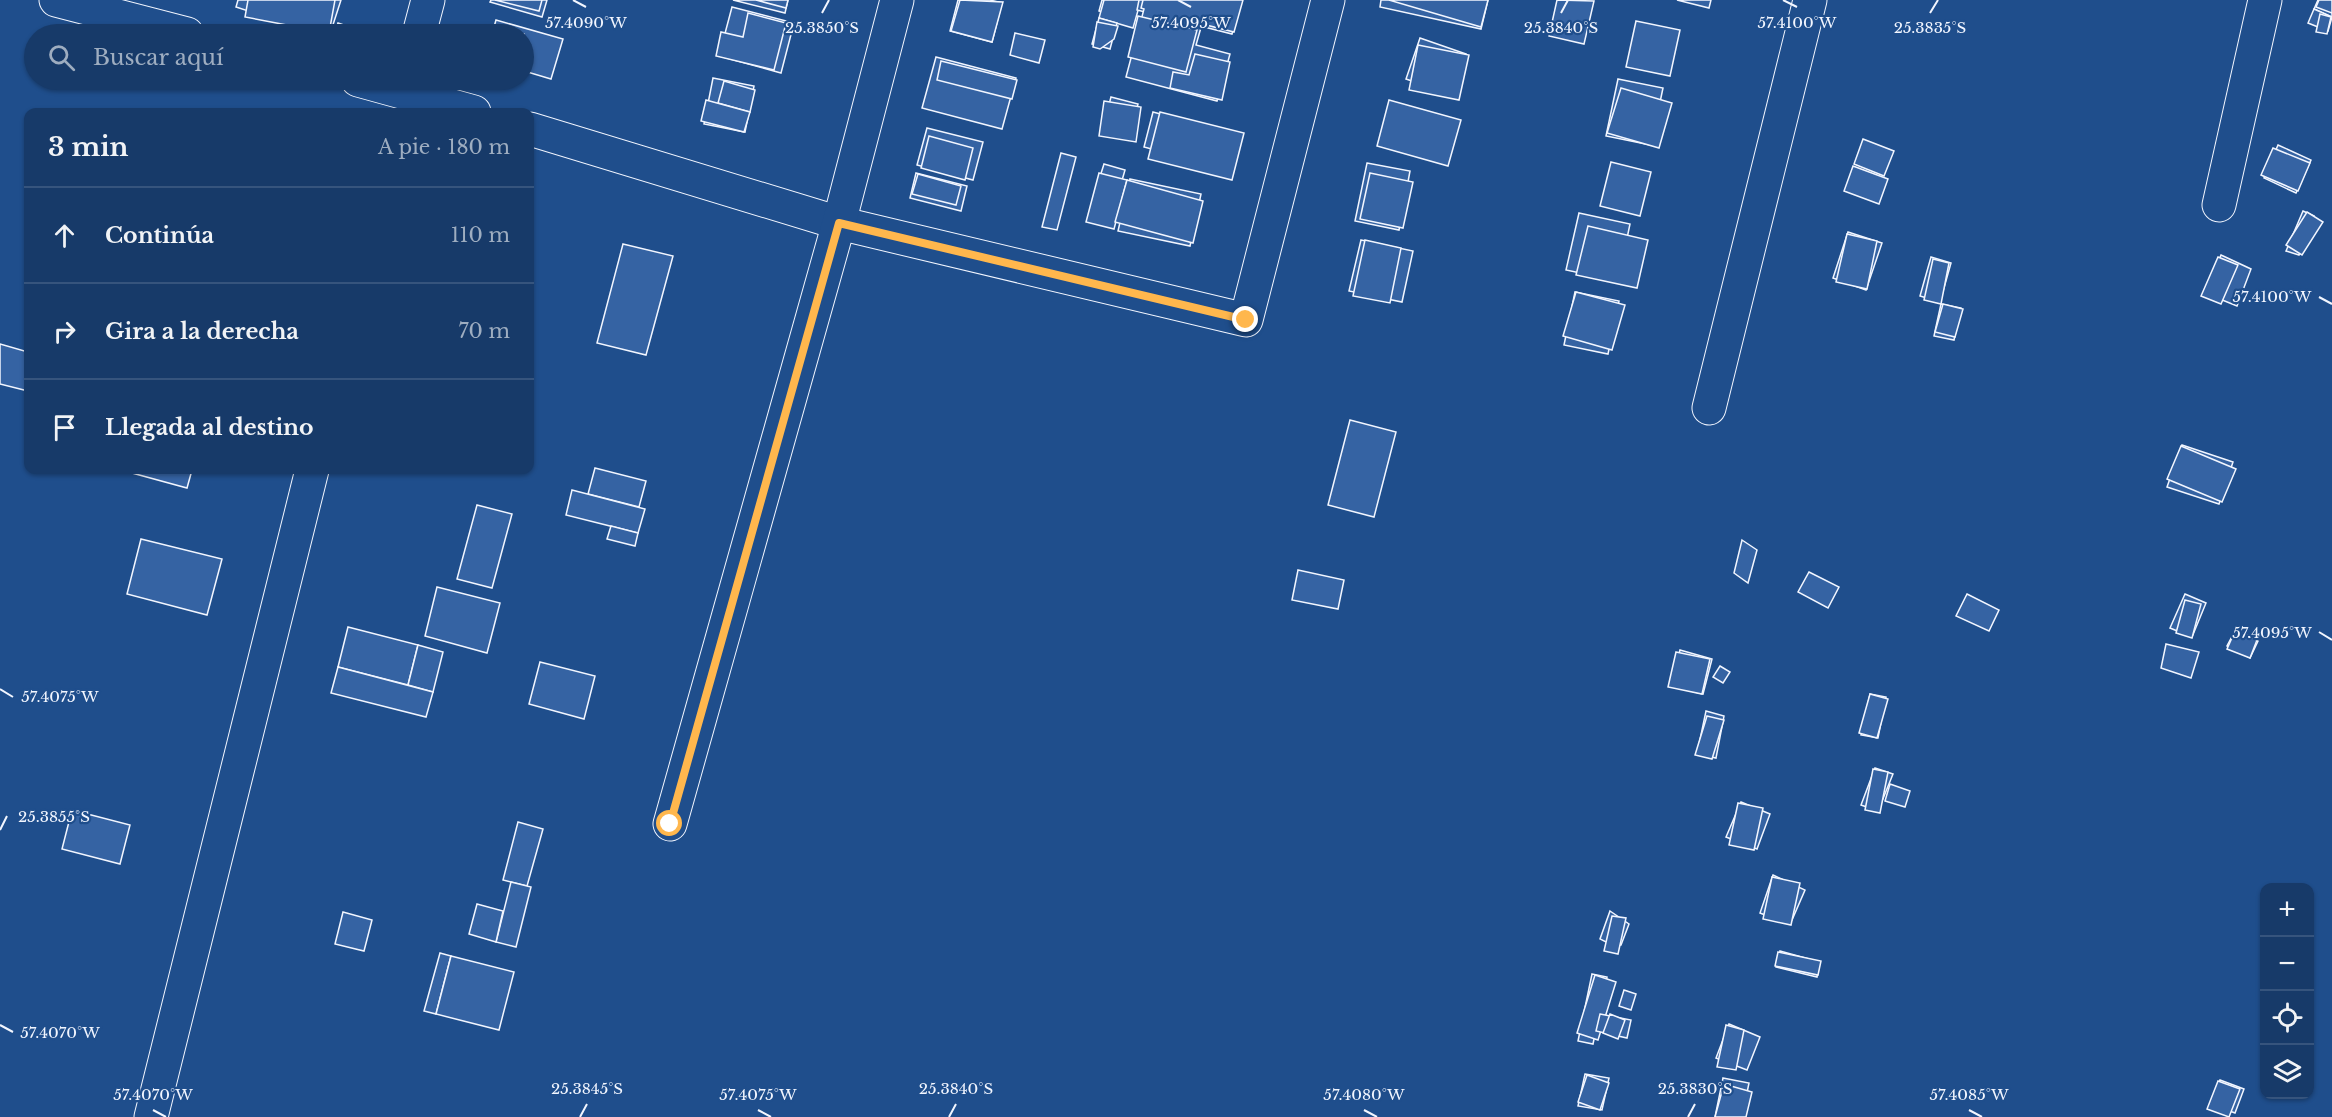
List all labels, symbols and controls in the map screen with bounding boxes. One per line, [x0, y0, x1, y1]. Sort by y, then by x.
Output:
text: 57.4090°W [545, 13, 627, 32]
text: 57.4095°W [1151, 13, 1231, 32]
text: 57.4100°W [1758, 13, 1837, 32]
text: 25.3850°S [785, 18, 859, 37]
text: 25.3840°S [1524, 18, 1598, 37]
text: 25.3835°S [1894, 18, 1966, 37]
search box [24, 24, 534, 90]
icon: search [45, 41, 78, 74]
text: Buscar aquí [93, 44, 224, 71]
text: 3 min [48, 131, 129, 163]
text: A pie · 180 m [378, 135, 510, 159]
icon: ahead [48, 219, 81, 252]
text: Continúa [105, 222, 214, 249]
text: 110 m [451, 223, 510, 247]
text: 57.4100°W [2233, 287, 2312, 306]
route end [1232, 306, 1258, 332]
icon: right [48, 315, 81, 348]
text: Gira a la derecha [105, 318, 299, 345]
text: 70 m [458, 319, 510, 343]
icon: arrive [48, 411, 81, 444]
text: Llegada al destino [105, 414, 314, 441]
text: 57.4095°W [2232, 623, 2312, 642]
text: 57.4075°W [21, 687, 99, 706]
text: 25.3855°S [18, 807, 90, 826]
route start [656, 810, 682, 836]
map controls [2260, 883, 2314, 1099]
button: + [2260, 883, 2314, 937]
button: − [2260, 937, 2314, 991]
button: locate [2260, 991, 2314, 1045]
text: 57.4070°W [20, 1023, 100, 1042]
button: layers [2260, 1045, 2314, 1099]
text: 25.3845°S [551, 1079, 623, 1098]
text: 25.3840°S [919, 1079, 993, 1098]
text: 25.3830°S [1658, 1079, 1732, 1098]
text: 57.4070°W [113, 1085, 193, 1104]
text: 57.4075°W [719, 1085, 797, 1104]
text: 57.4080°W [1323, 1085, 1405, 1104]
text: 57.4085°W [1929, 1085, 2009, 1104]

